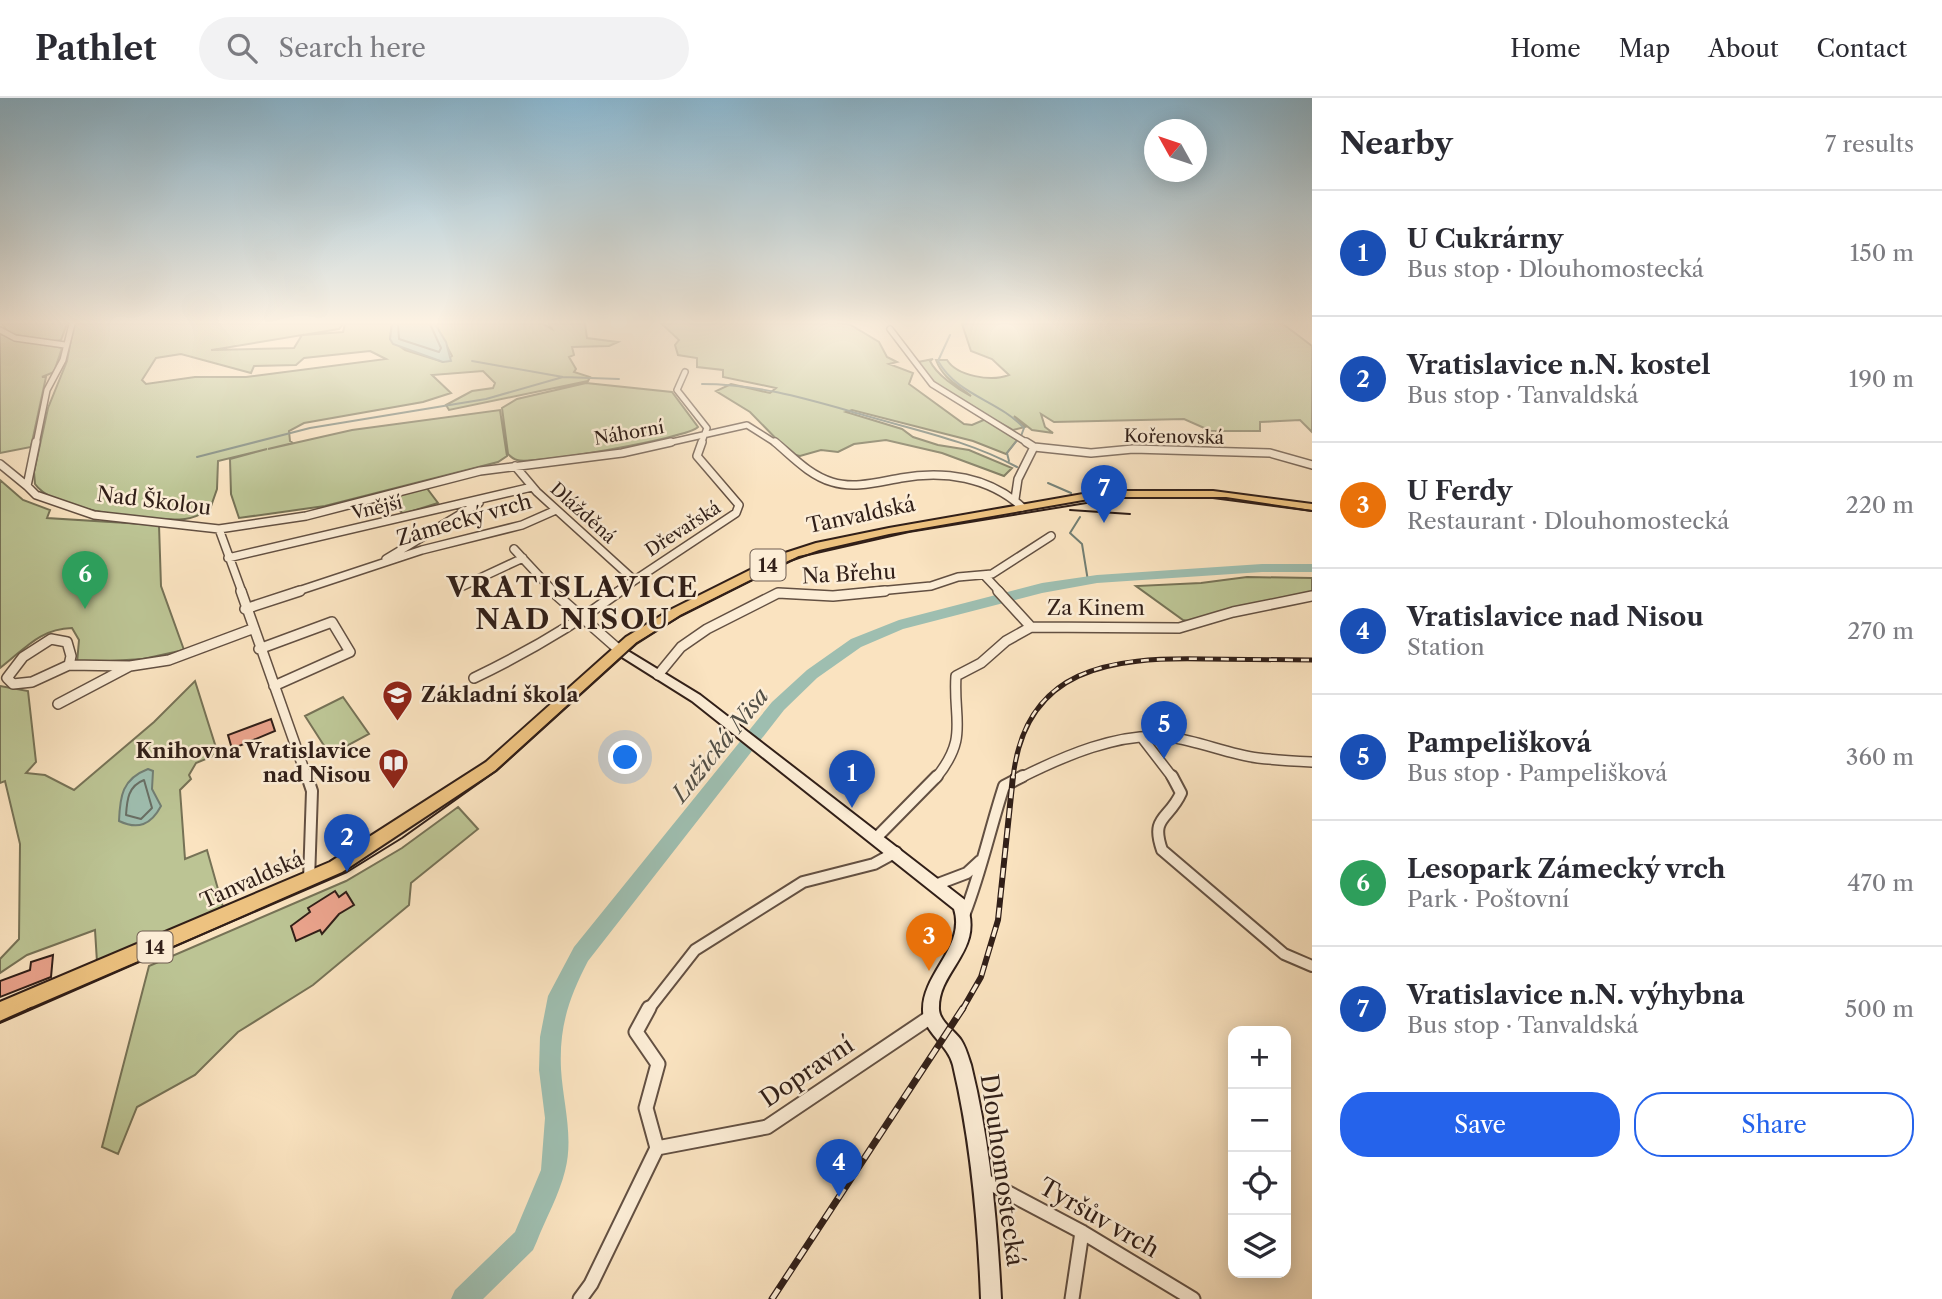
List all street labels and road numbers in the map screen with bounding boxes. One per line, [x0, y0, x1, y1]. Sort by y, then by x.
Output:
street label: Náhorní [592, 416, 666, 450]
street label: Kořenovská [1124, 425, 1225, 449]
street label: Dlážděná [546, 478, 621, 548]
street label: Nad Školou [95, 481, 213, 520]
street label: Zámecký vrch [393, 488, 534, 551]
street label: Vnější [349, 491, 405, 525]
street label: Tanvaldská [804, 491, 918, 538]
street label: Dřevařská [641, 496, 725, 561]
road number: 14 [750, 550, 786, 580]
street label: Na Břehu [801, 559, 897, 588]
street label: Za Kinem [1047, 595, 1145, 620]
street label: Tanvaldská [196, 845, 308, 913]
road number: 14 [138, 932, 172, 962]
street label: Dopravní [755, 1030, 859, 1113]
street label: Dlouhomostecká [975, 1072, 1030, 1268]
street label: Tyršův vrch [1034, 1172, 1164, 1264]

